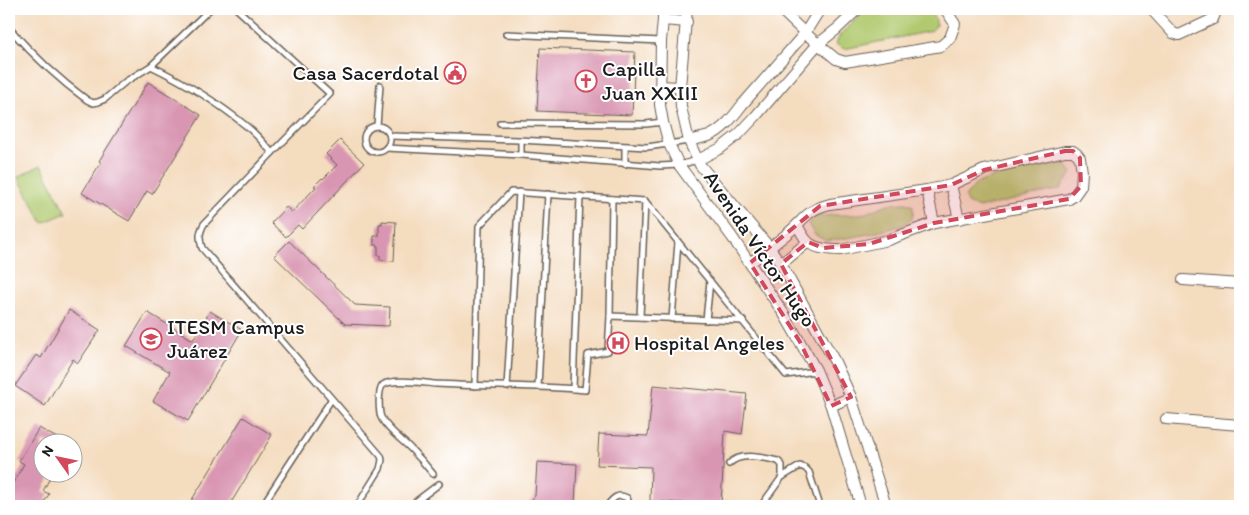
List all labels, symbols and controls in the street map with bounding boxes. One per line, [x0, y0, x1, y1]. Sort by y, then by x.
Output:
place label: Capilla Juan XXIII [602, 56, 698, 105]
place label: Casa Sacerdotal [293, 60, 439, 85]
public building icon: Casa Sacerdotal [443, 61, 467, 85]
church icon: Capilla Juan XXIII [574, 69, 598, 93]
street label: Avenida Víctor Hugo [699, 166, 822, 332]
place label: ITESM Campus Juárez [167, 314, 305, 363]
school or university icon: ITESM Campus Juárez [139, 327, 163, 351]
place label: Hospital Angeles [634, 330, 785, 355]
hospital icon: Hospital Angeles [606, 331, 630, 355]
north arrow [32, 432, 82, 482]
text: N [38, 443, 57, 460]

